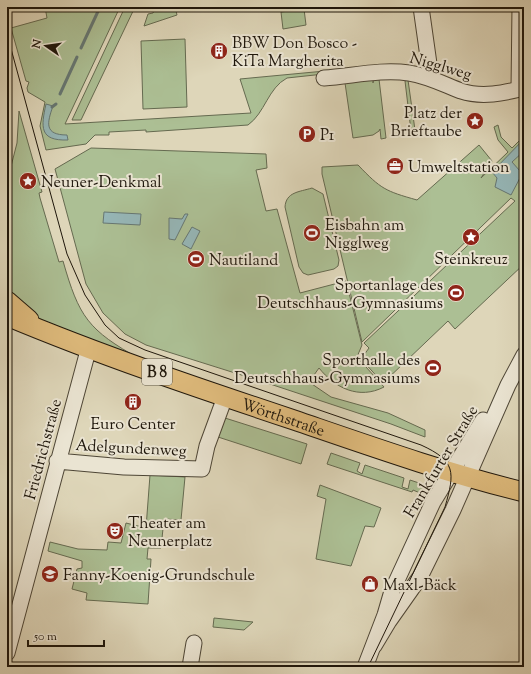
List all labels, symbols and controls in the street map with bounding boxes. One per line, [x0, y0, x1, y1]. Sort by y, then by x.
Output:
north arrow [26, 26, 66, 66]
place label: BBW Don Bosco - KiTa Margherita [232, 33, 357, 74]
text: N [28, 38, 46, 51]
building icon: BBW Don Bosco - KiTa Margherita [209, 41, 229, 61]
street label: Nigglweg [406, 48, 474, 87]
place label: Platz der Brieftaube [391, 103, 462, 144]
place icon: Platz der Brieftaube [465, 111, 485, 131]
parking icon: P1 [297, 124, 317, 144]
place label: P1 [320, 125, 335, 148]
office icon: Umweltstation [385, 156, 405, 176]
place label: Umweltstation [408, 157, 510, 180]
place icon: Neuner-Denkmal [18, 171, 38, 191]
place label: Neuner-Denkmal [41, 172, 162, 195]
place label: Eisbahn am Nigglweg [325, 215, 404, 256]
sports icon: Eisbahn am Nigglweg [302, 223, 322, 243]
place icon: Steinkreuz [461, 227, 481, 247]
sports icon: Nautiland [186, 249, 206, 269]
place label: Steinkreuz [434, 249, 508, 272]
place label: Nautiland [209, 250, 278, 273]
place label: Sportanlage des Deutschhaus-Gymnasiums [257, 275, 443, 316]
sports icon: Sportanlage des Deutschhaus-Gymnasiums [446, 283, 466, 303]
place label: Sporthalle des Deutschhaus-Gymnasiums [234, 350, 420, 391]
sports icon: Sporthalle des Deutschhaus-Gymnasiums [423, 358, 443, 378]
road number: B 8 [142, 359, 172, 385]
building icon: Euro Center [123, 392, 143, 412]
street label: Wörthstraße [238, 394, 327, 444]
street label: Friedrichstraße [20, 397, 69, 503]
street label: Frankfurter Straße [399, 402, 485, 523]
place label: Euro Center [90, 414, 176, 437]
street label: Adelgundenweg [75, 435, 187, 464]
place label: Theater am Neunerplatz [128, 513, 212, 554]
theatre icon: Theater am Neunerplatz [105, 521, 125, 541]
school or university icon: Fanny-Koenig-Grundschule [40, 564, 60, 584]
place label: Fanny-Koenig-Grundschule [63, 565, 255, 588]
shop icon: Maxl-Bäck [360, 574, 380, 594]
place label: Maxl-Bäck [383, 575, 457, 598]
scale bar [28, 622, 104, 648]
text: 50 m [33, 628, 57, 646]

